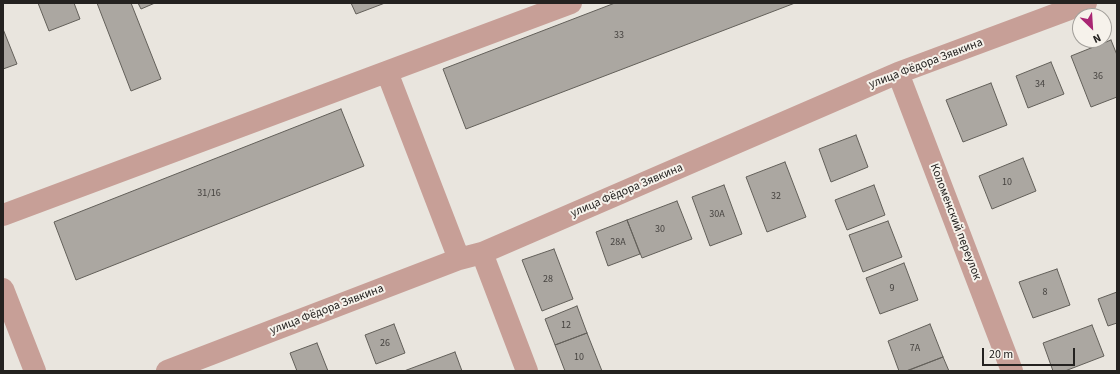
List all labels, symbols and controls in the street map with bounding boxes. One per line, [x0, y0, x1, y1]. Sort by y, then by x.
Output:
north arrow [1072, 8, 1112, 48]
house number: 33 [614, 30, 624, 42]
text: N [1090, 30, 1103, 47]
street label: улица Фёдора Зявкина [867, 36, 985, 92]
house number: 36 [1093, 71, 1103, 83]
house number: 34 [1035, 79, 1045, 91]
street label: улица Фёдора Зявкина [569, 161, 685, 221]
street label: Коломенский переулок [926, 162, 984, 282]
house number: 10 [1002, 177, 1012, 189]
house number: 31/16 [197, 188, 221, 200]
house number: 32 [771, 191, 781, 203]
house number: 30А [709, 209, 725, 221]
house number: 30 [655, 224, 665, 236]
house number: 28А [610, 237, 626, 249]
house number: 28 [543, 274, 553, 286]
street label: улица Фёдора Зявкина [268, 282, 386, 338]
house number: 9 [890, 283, 894, 295]
house number: 8 [1043, 287, 1047, 299]
house number: 12 [561, 320, 571, 332]
house number: 26 [380, 338, 390, 350]
scale bar [984, 340, 1077, 366]
house number: 7А [910, 343, 920, 355]
text: 20 m [989, 346, 1013, 363]
house number: 10 [574, 352, 584, 364]

